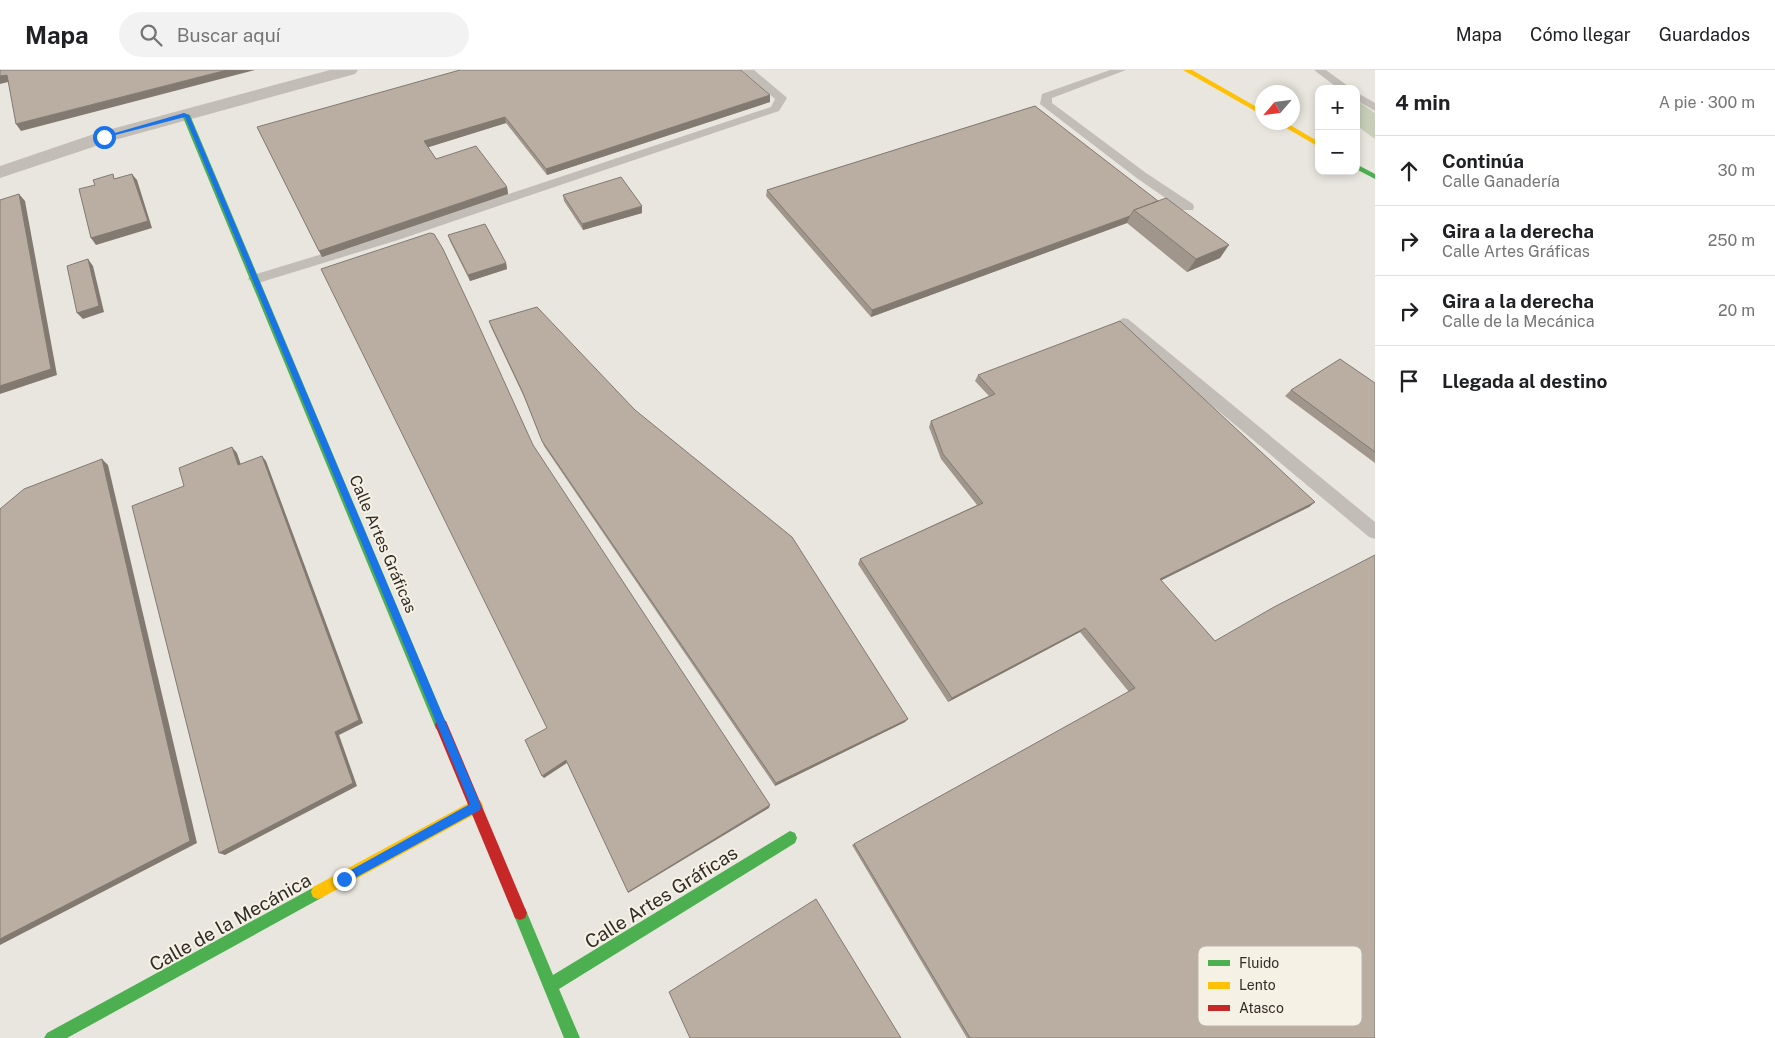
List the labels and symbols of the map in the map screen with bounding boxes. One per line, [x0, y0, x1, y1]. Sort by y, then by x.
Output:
north arrow [1255, 85, 1300, 130]
route start [93, 126, 116, 149]
street label: Calle Artes Gráficas [345, 472, 421, 616]
street label: Calle Artes Gráficas [581, 841, 741, 953]
street label: Calle de la Mecánica [145, 868, 315, 976]
route end [333, 868, 356, 891]
legend [1198, 946, 1362, 1026]
text: Fluido [1239, 955, 1279, 971]
text: Lento [1239, 977, 1276, 993]
text: Atasco [1239, 1000, 1284, 1016]

